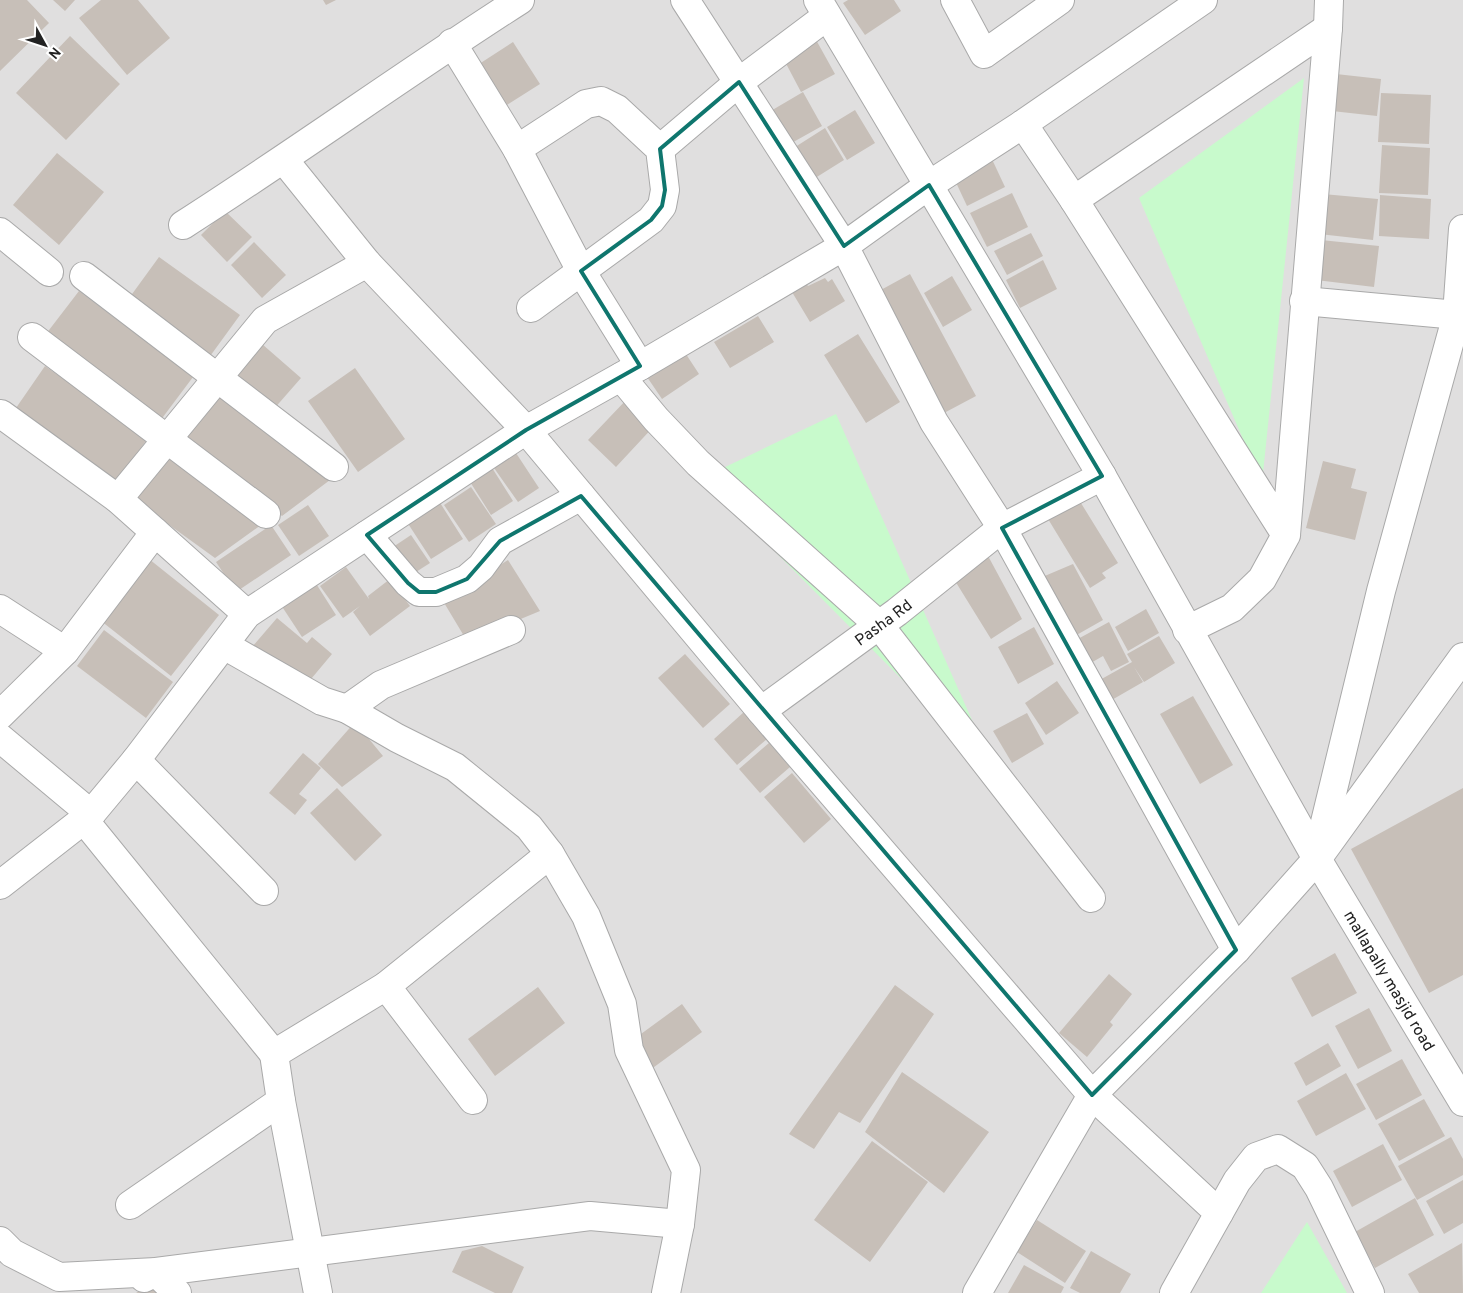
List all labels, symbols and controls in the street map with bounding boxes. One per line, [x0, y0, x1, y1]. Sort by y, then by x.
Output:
north arrow [20, 20, 70, 70]
text: N [44, 43, 64, 62]
street label: Pasha Rd [852, 596, 917, 651]
street label: mallapally masjid road [1338, 907, 1438, 1055]

